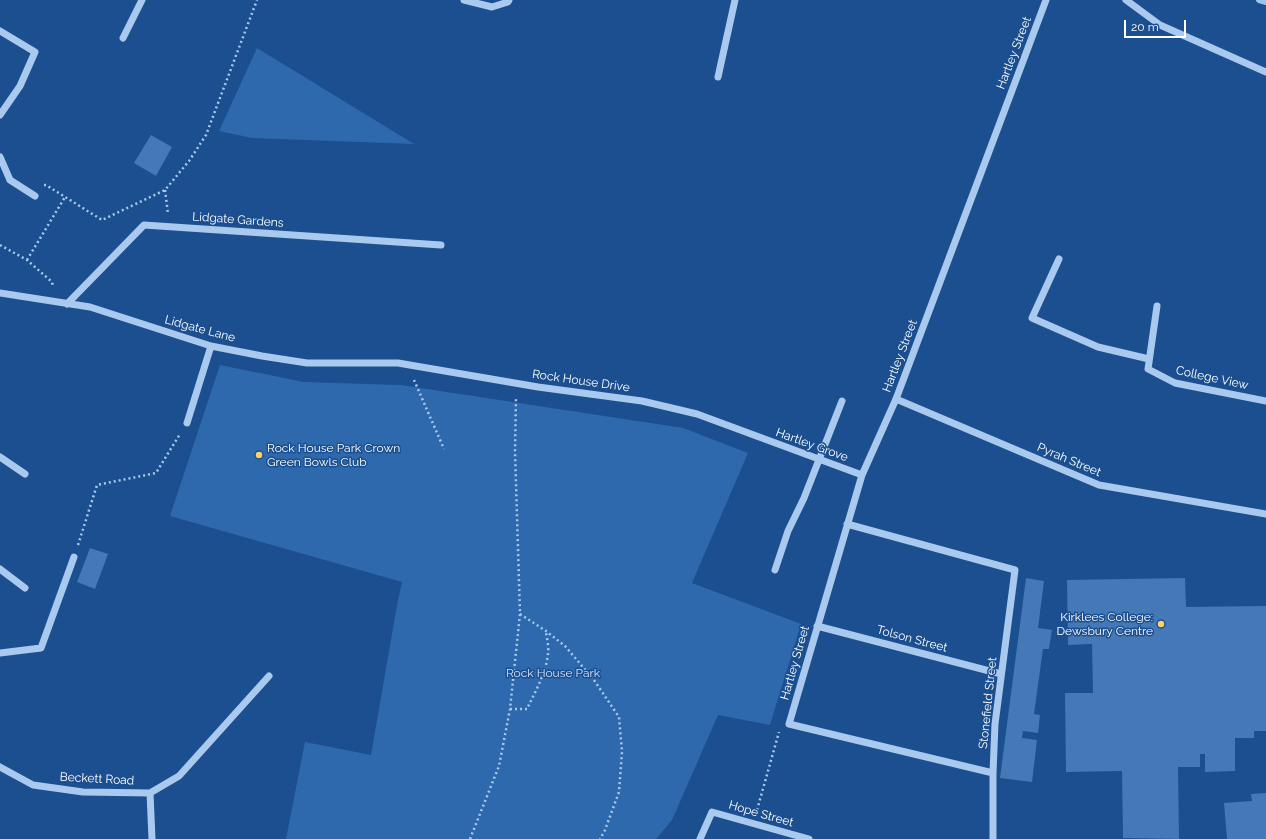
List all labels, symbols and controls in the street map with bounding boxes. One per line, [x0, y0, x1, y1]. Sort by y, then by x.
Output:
scale bar [1126, 12, 1188, 38]
street label: Hartley Street [994, 15, 1034, 91]
text: 20 m [1131, 20, 1159, 34]
street label: Lidgate Gardens [192, 210, 284, 230]
street label: Lidgate Lane [163, 313, 237, 345]
street label: Hartley Street [880, 318, 920, 394]
street label: College View [1174, 363, 1250, 393]
street label: Rock House Drive [531, 367, 631, 395]
street label: Hartley Grove [774, 425, 850, 465]
street label: Pyrah Street [1035, 440, 1103, 480]
place label: Rock House Park Crown Green Bowls Club [267, 441, 400, 469]
marker: Rock House Park Crown Green Bowls Club [254, 450, 264, 460]
place label: Kirklees College: Dewsbury Centre [1057, 610, 1153, 638]
marker: Kirklees College: Dewsbury Centre [1156, 619, 1166, 629]
street label: Tolson Street [875, 623, 949, 655]
street label: Hartley Street [778, 624, 812, 702]
street label: Stonefield Street [976, 656, 1000, 750]
park label: Rock House Park [506, 666, 600, 680]
street label: Beckett Road [59, 770, 135, 788]
street label: Hope Street [727, 798, 795, 830]

